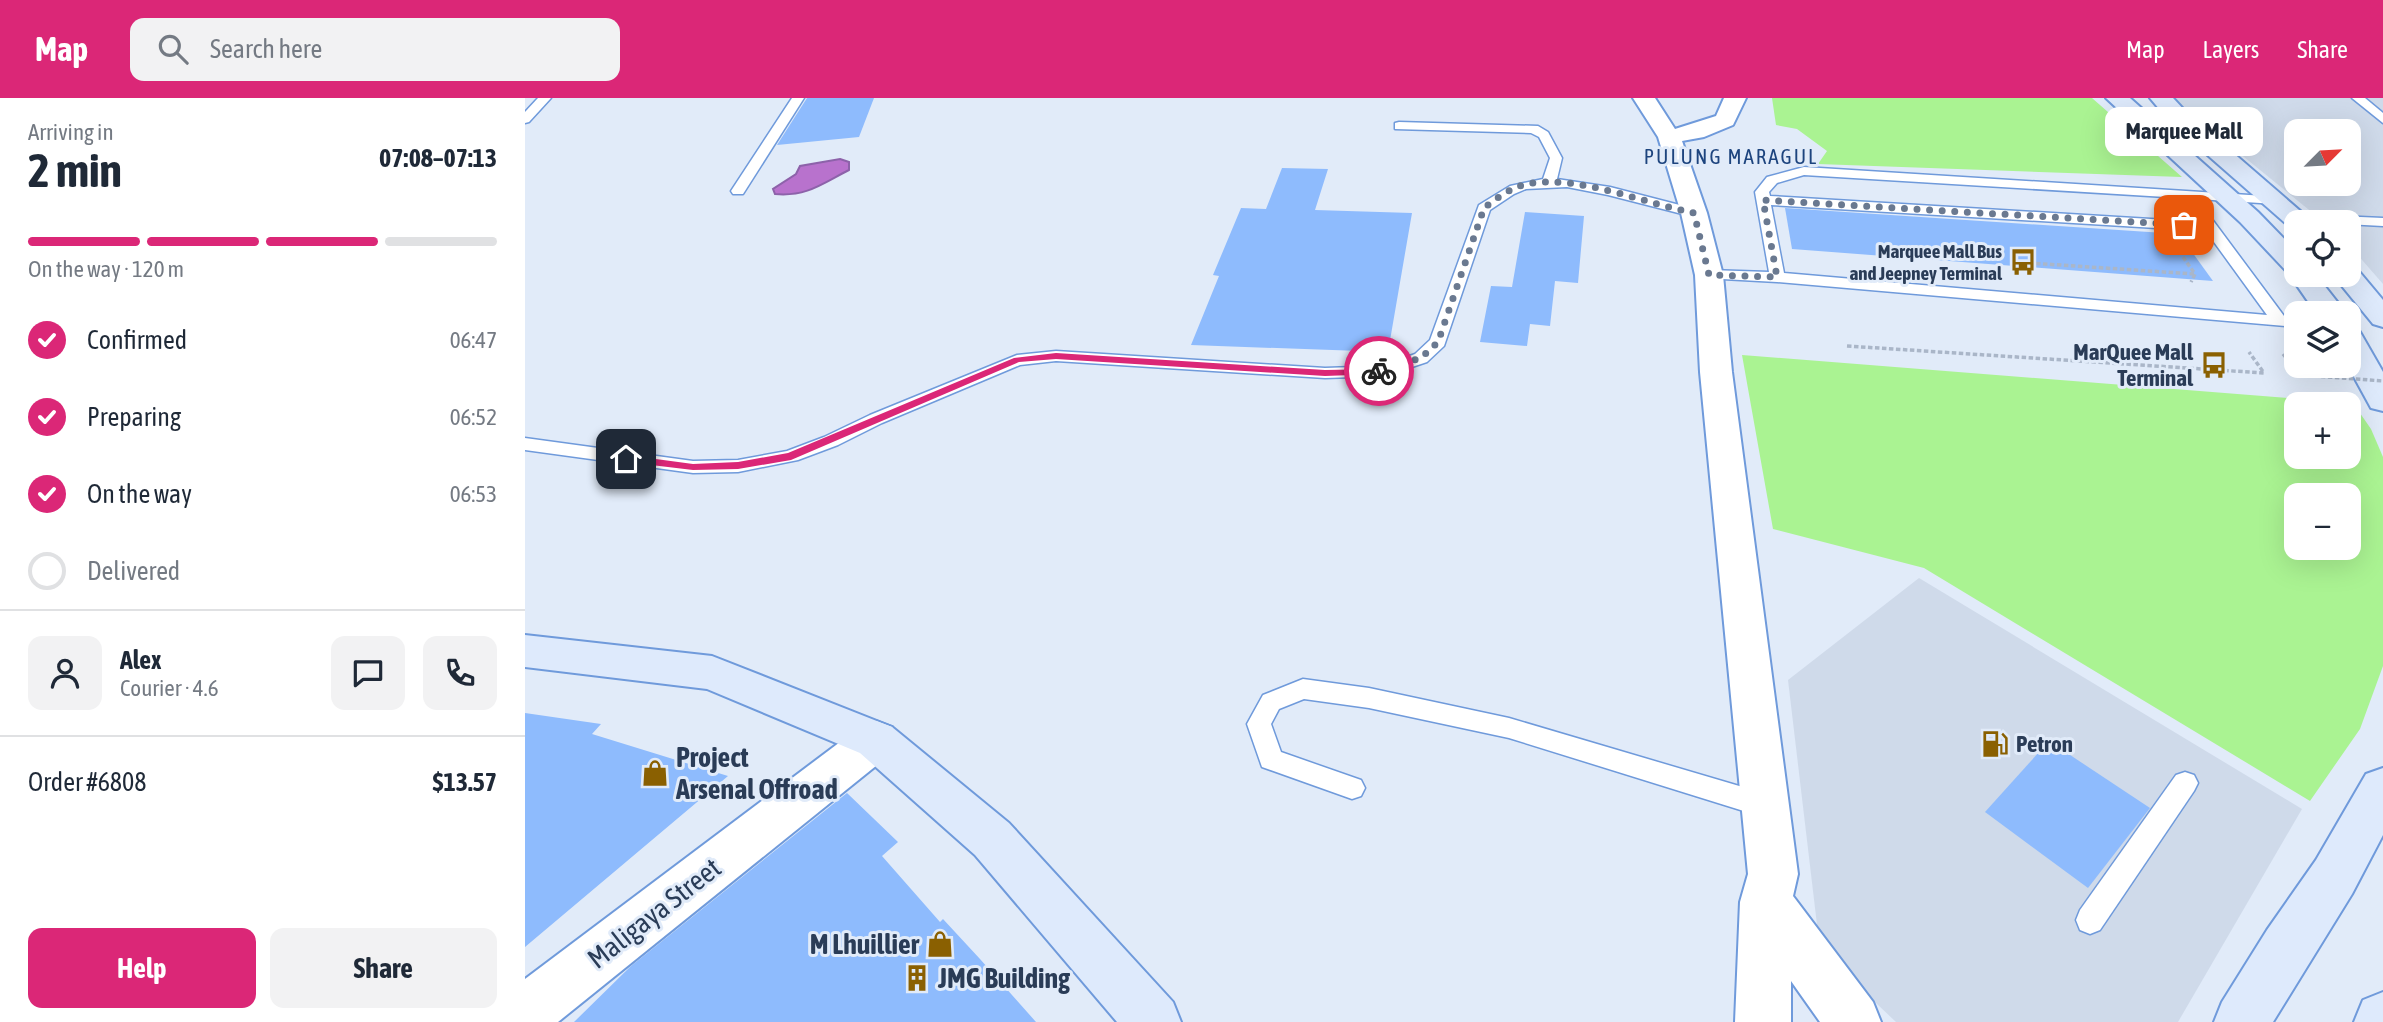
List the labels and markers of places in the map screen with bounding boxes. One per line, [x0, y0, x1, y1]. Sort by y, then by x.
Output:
callout: Marquee Mall [2105, 106, 2263, 155]
pin [2154, 195, 2214, 255]
place label: Marquee Mall Bus and Jeepney Terminal [1849, 240, 2003, 284]
bus stop icon: Marquee Mall Bus and Jeepney Terminal [2008, 247, 2038, 277]
place label: MarQuee Mall Terminal [2073, 339, 2194, 391]
bus stop icon: MarQuee Mall Terminal [2199, 350, 2229, 380]
pin [596, 429, 656, 489]
fuel station icon: Petron [1980, 729, 2010, 759]
place label: Petron [2016, 731, 2073, 757]
place label: Project Arsenal Offroad [675, 741, 838, 805]
shop icon: Project Arsenal Offroad [640, 758, 670, 788]
place label: M Lhuillier [810, 928, 920, 960]
shop icon: M Lhuillier [925, 929, 955, 959]
place label: JMG Building [937, 962, 1071, 994]
building icon: JMG Building [902, 963, 932, 993]

